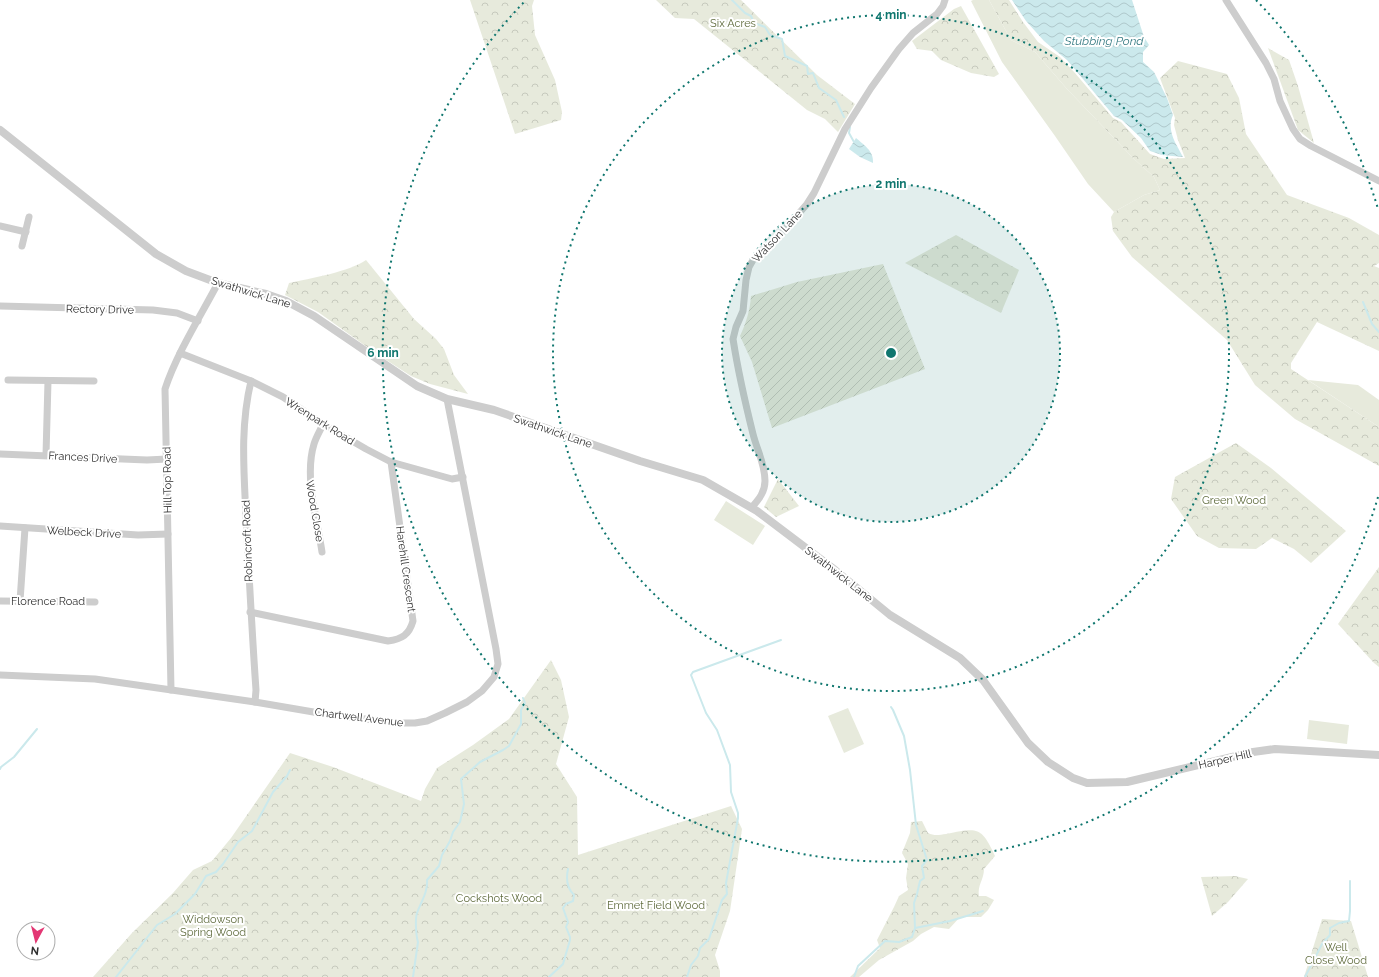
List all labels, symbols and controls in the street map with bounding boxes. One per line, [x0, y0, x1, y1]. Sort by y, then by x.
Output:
text: 4 min [875, 8, 907, 22]
park label: Six Acres [710, 17, 756, 30]
water label: Stubbing Pond [1063, 34, 1144, 48]
text: 2 min [875, 177, 907, 191]
street label: Watson Lane [750, 207, 805, 265]
street label: Swathwick Lane [209, 274, 293, 311]
street label: Rectory Drive [66, 302, 135, 317]
text: 6 min [367, 346, 399, 360]
centre of rings [884, 346, 898, 360]
street label: Wrenpark Road [283, 395, 357, 448]
street label: Swathwick Lane [512, 412, 594, 451]
street label: Hill Top Road [160, 446, 175, 513]
street label: Frances Drive [48, 449, 118, 466]
street label: Wood Close [303, 479, 326, 543]
park label: Green Wood [1202, 494, 1266, 507]
street label: Robincroft Road [240, 500, 255, 582]
street label: Welbeck Drive [46, 524, 122, 541]
street label: Harehill Crescent [393, 525, 418, 613]
street label: Swathwick Lane [802, 544, 876, 605]
street label: Florence Road [11, 595, 85, 608]
street label: Chartwell Avenue [314, 706, 405, 729]
street label: Harper Hill [1197, 747, 1253, 772]
park label: Cockshots Wood [456, 892, 542, 905]
park label: Emmet Field Wood [607, 899, 705, 912]
park label: Widdowson Spring Wood [180, 913, 246, 939]
north arrow [16, 921, 56, 961]
park label: Well Close Wood [1305, 941, 1367, 967]
text: N [30, 943, 40, 957]

